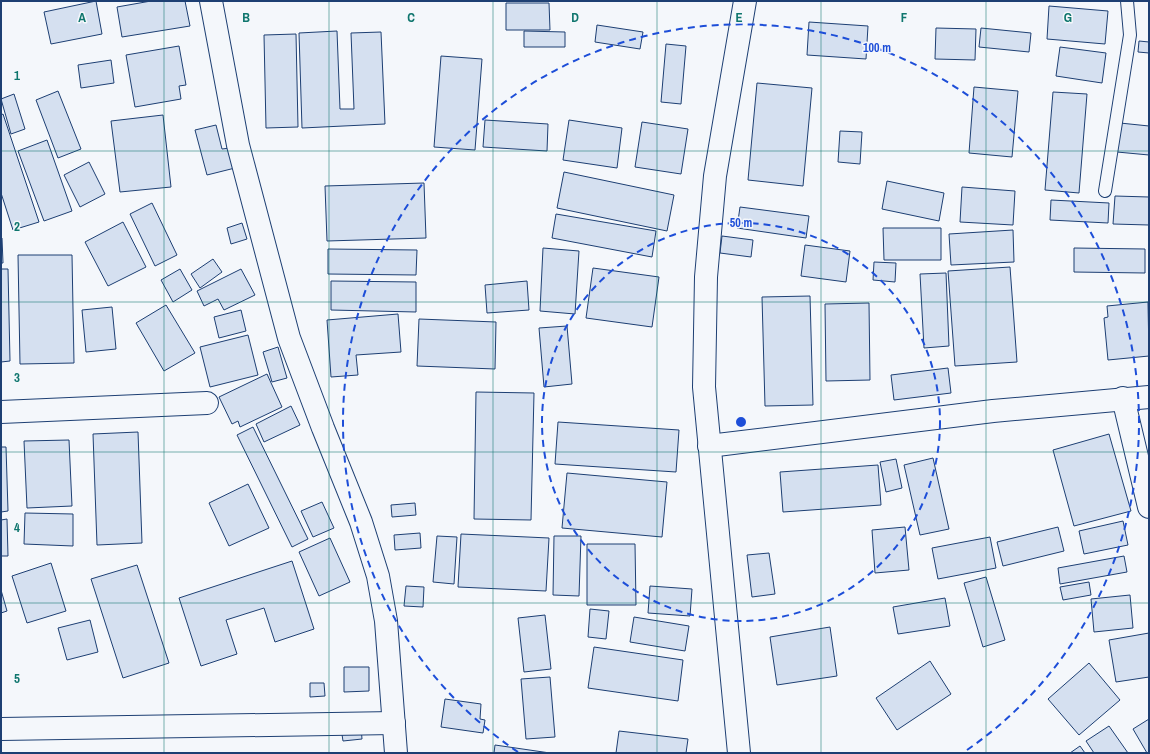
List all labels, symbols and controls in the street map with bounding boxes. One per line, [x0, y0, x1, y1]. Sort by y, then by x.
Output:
text: A [78, 9, 86, 26]
text: B [242, 9, 250, 26]
text: C [407, 9, 415, 26]
text: D [571, 9, 579, 26]
text: E [735, 9, 743, 26]
text: F [901, 9, 908, 26]
text: G [1064, 9, 1072, 26]
text: 100 m [863, 40, 891, 56]
text: 1 [14, 67, 20, 84]
text: 50 m [730, 215, 752, 231]
text: 2 [14, 218, 20, 235]
text: 3 [14, 369, 20, 386]
centre of rings [734, 415, 748, 429]
text: 4 [14, 519, 20, 536]
text: 5 [14, 670, 20, 687]

